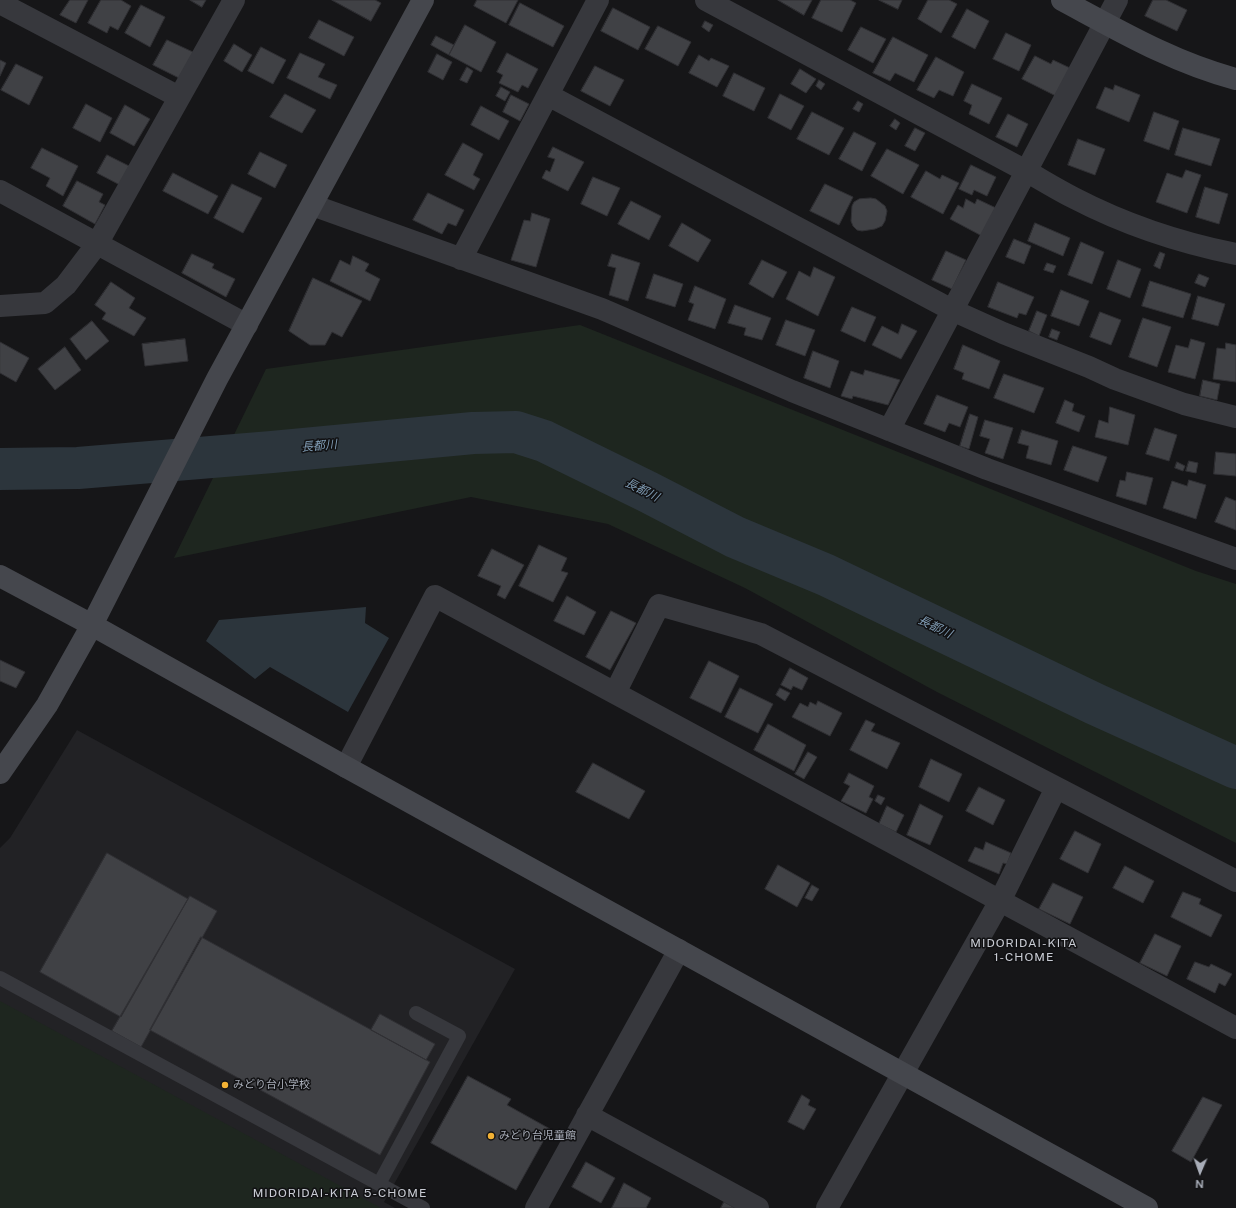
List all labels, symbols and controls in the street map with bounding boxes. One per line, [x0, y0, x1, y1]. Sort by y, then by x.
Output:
water label: 長都川 [300, 437, 338, 455]
water label: 長都川 [623, 475, 661, 505]
water label: 長都川 [916, 613, 954, 641]
district label: MIDORIDAI-KITA 1-CHOME [970, 936, 1078, 964]
place label: みどり台小学校 [233, 1078, 310, 1092]
marker: みどり台小学校 [220, 1080, 230, 1090]
place label: みどり台児童館 [499, 1129, 576, 1143]
marker: みどり台児童館 [486, 1131, 496, 1141]
north arrow [1180, 1152, 1220, 1192]
text: N [1195, 1178, 1204, 1190]
district label: MIDORIDAI-KITA 5-CHOME [253, 1186, 427, 1200]

